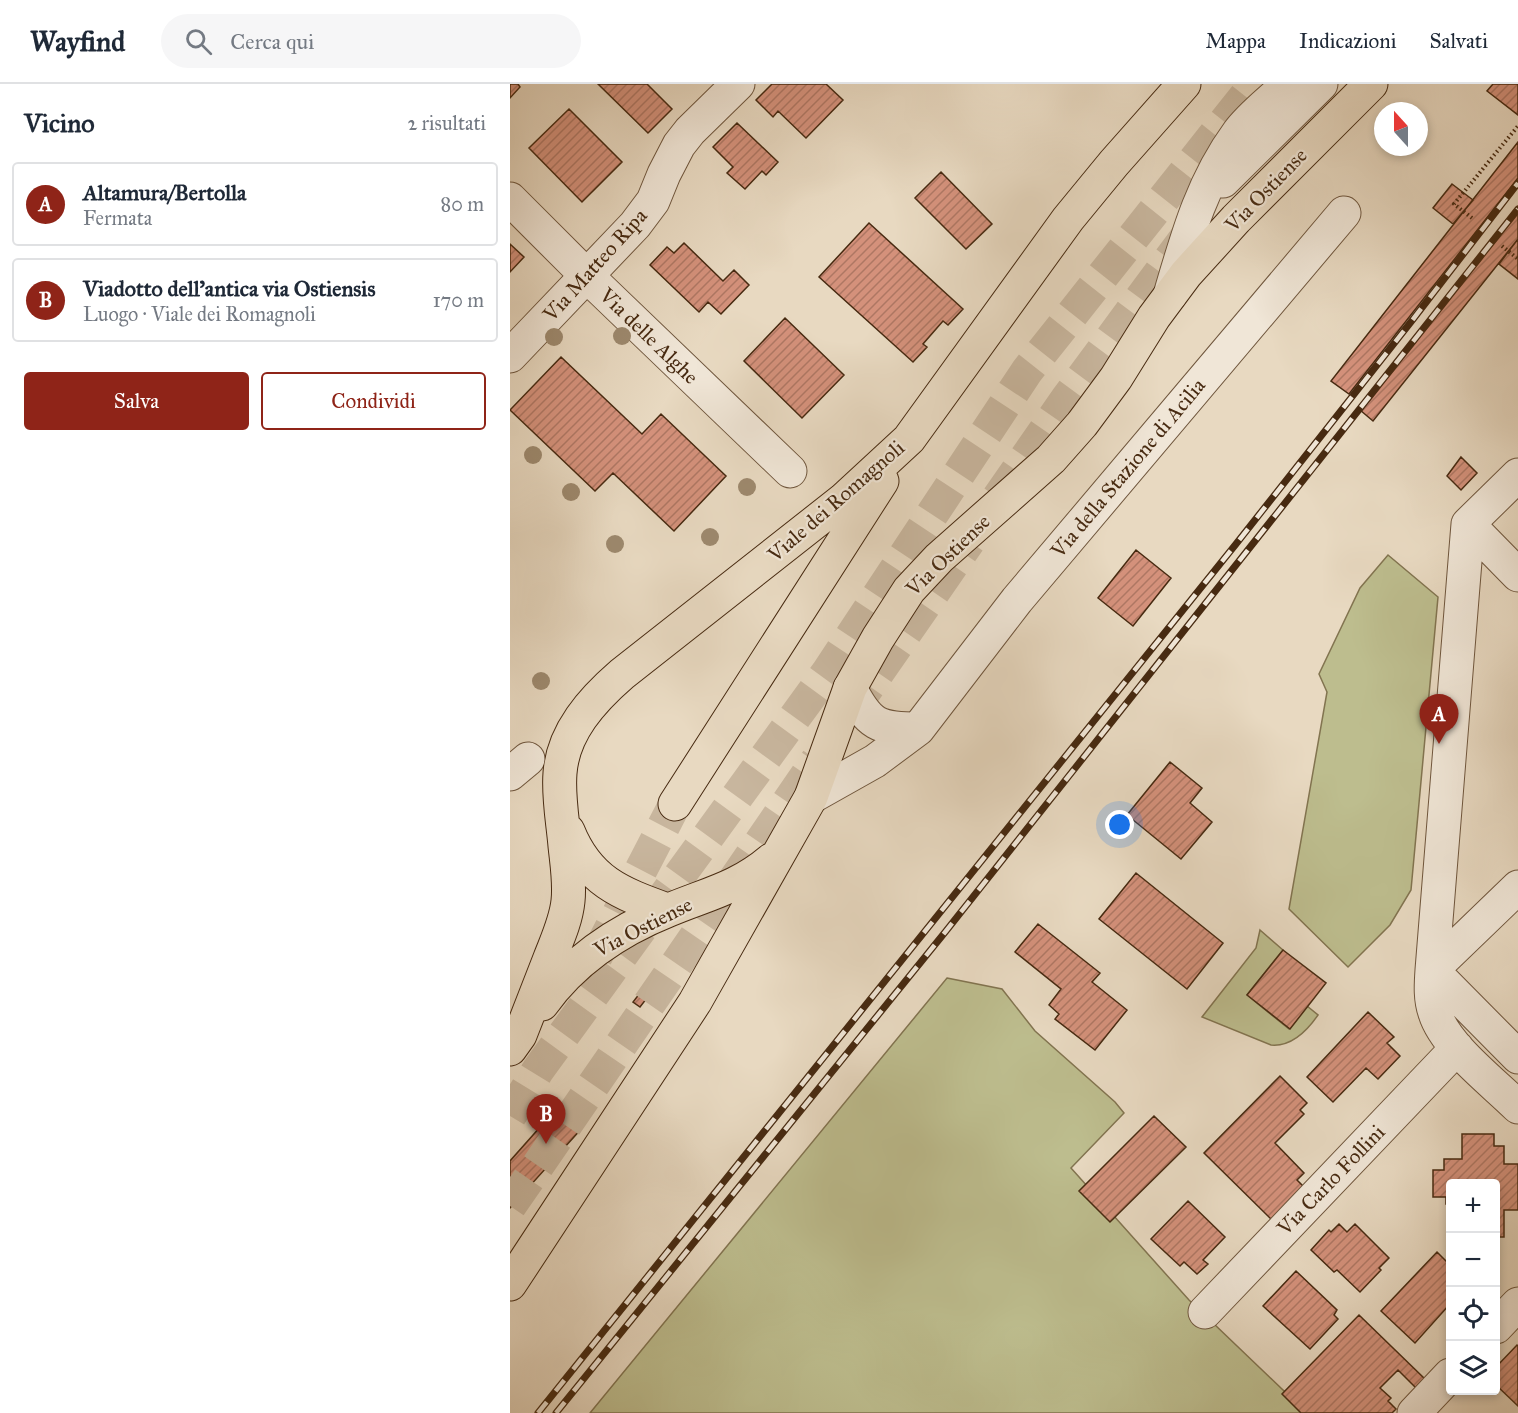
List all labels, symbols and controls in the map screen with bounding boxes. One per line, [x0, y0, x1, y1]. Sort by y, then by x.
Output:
search box [161, 14, 581, 68]
text: Wayfind [30, 24, 125, 59]
icon: search [182, 25, 215, 58]
text: Cerca qui [230, 28, 314, 55]
text: Mappa [1206, 28, 1266, 54]
text: Indicazioni [1299, 28, 1397, 54]
text: Salvati [1430, 28, 1488, 54]
north arrow [1374, 102, 1428, 156]
text: Vicino [24, 107, 95, 139]
text: 2 risultati [407, 111, 486, 135]
street label: Via Ostiense [1219, 142, 1313, 238]
text: Altamura/Bertolla [83, 179, 246, 206]
text: A [39, 192, 52, 216]
text: 80 m [441, 192, 484, 216]
street label: Via Matteo Ripa [537, 203, 653, 328]
text: Fermata [83, 206, 152, 230]
text: Viadotto dell'antica via Ostiensis [83, 275, 375, 302]
street label: Via delle Alghe [593, 282, 704, 390]
text: B [39, 288, 52, 312]
text: 170 m [433, 288, 484, 312]
text: Luogo · Viale dei Romagnoli [83, 302, 316, 326]
button: Salva [24, 372, 249, 430]
button: Condividi [261, 372, 486, 430]
street label: Via della Stazione di Acilia [1045, 373, 1211, 564]
street label: Viale dei Romagnoli [762, 434, 910, 568]
street label: Via Ostiense [900, 508, 996, 602]
pin: A [1420, 694, 1458, 744]
your location [1105, 810, 1134, 839]
street label: Via Ostiense [589, 891, 697, 963]
pin: B [526, 1094, 566, 1144]
street label: Via Carlo Follini [1271, 1119, 1390, 1241]
map controls [1446, 1179, 1500, 1395]
button: + [1446, 1179, 1500, 1233]
button: − [1446, 1233, 1500, 1287]
button: locate [1446, 1287, 1500, 1341]
button: layers [1446, 1341, 1500, 1395]

